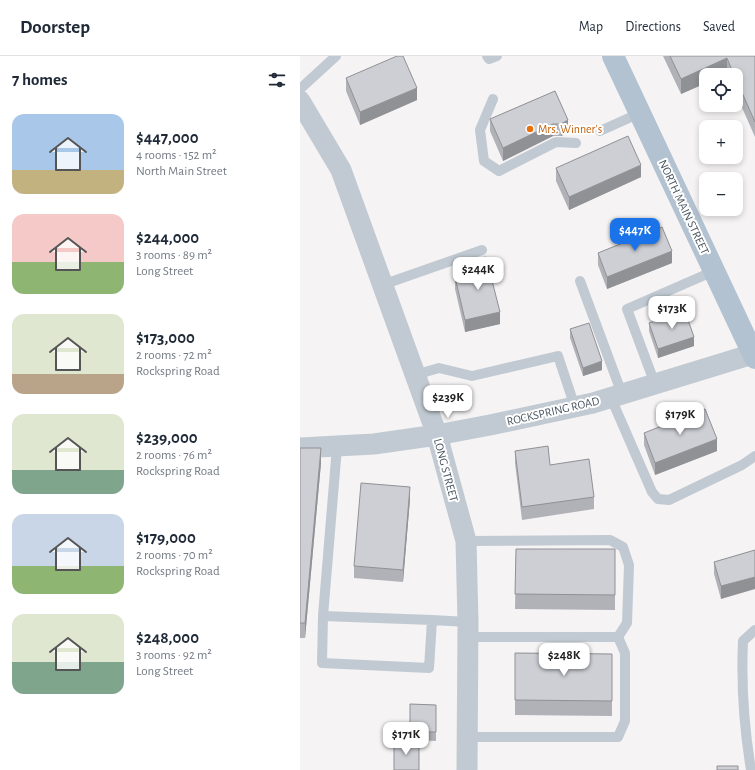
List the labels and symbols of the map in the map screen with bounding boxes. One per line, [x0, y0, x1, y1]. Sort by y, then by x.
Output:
place label: Mrs. Winner's [538, 123, 602, 135]
marker: Mrs. Winner's [525, 124, 535, 134]
street label: NORTH MAIN STREET [657, 158, 711, 256]
pin: $447K [607, 218, 663, 252]
pin: $244K [450, 257, 506, 291]
pin: $173K [644, 296, 700, 330]
pin: $239K [420, 385, 476, 419]
street label: ROCKSPRING ROAD [506, 394, 601, 427]
pin: $179K [652, 402, 708, 436]
street label: LONG STREET [432, 437, 460, 503]
pin: $248K [536, 643, 592, 677]
pin: $171K [378, 722, 434, 756]

